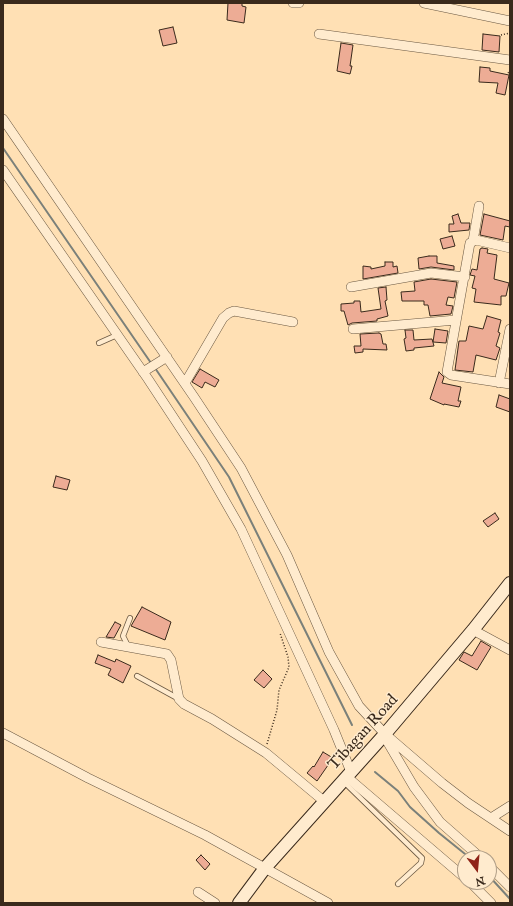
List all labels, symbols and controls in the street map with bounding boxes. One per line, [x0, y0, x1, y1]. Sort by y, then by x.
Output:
street label: Tibagan Road [325, 691, 403, 775]
north arrow [457, 850, 497, 890]
text: N [474, 873, 487, 889]

